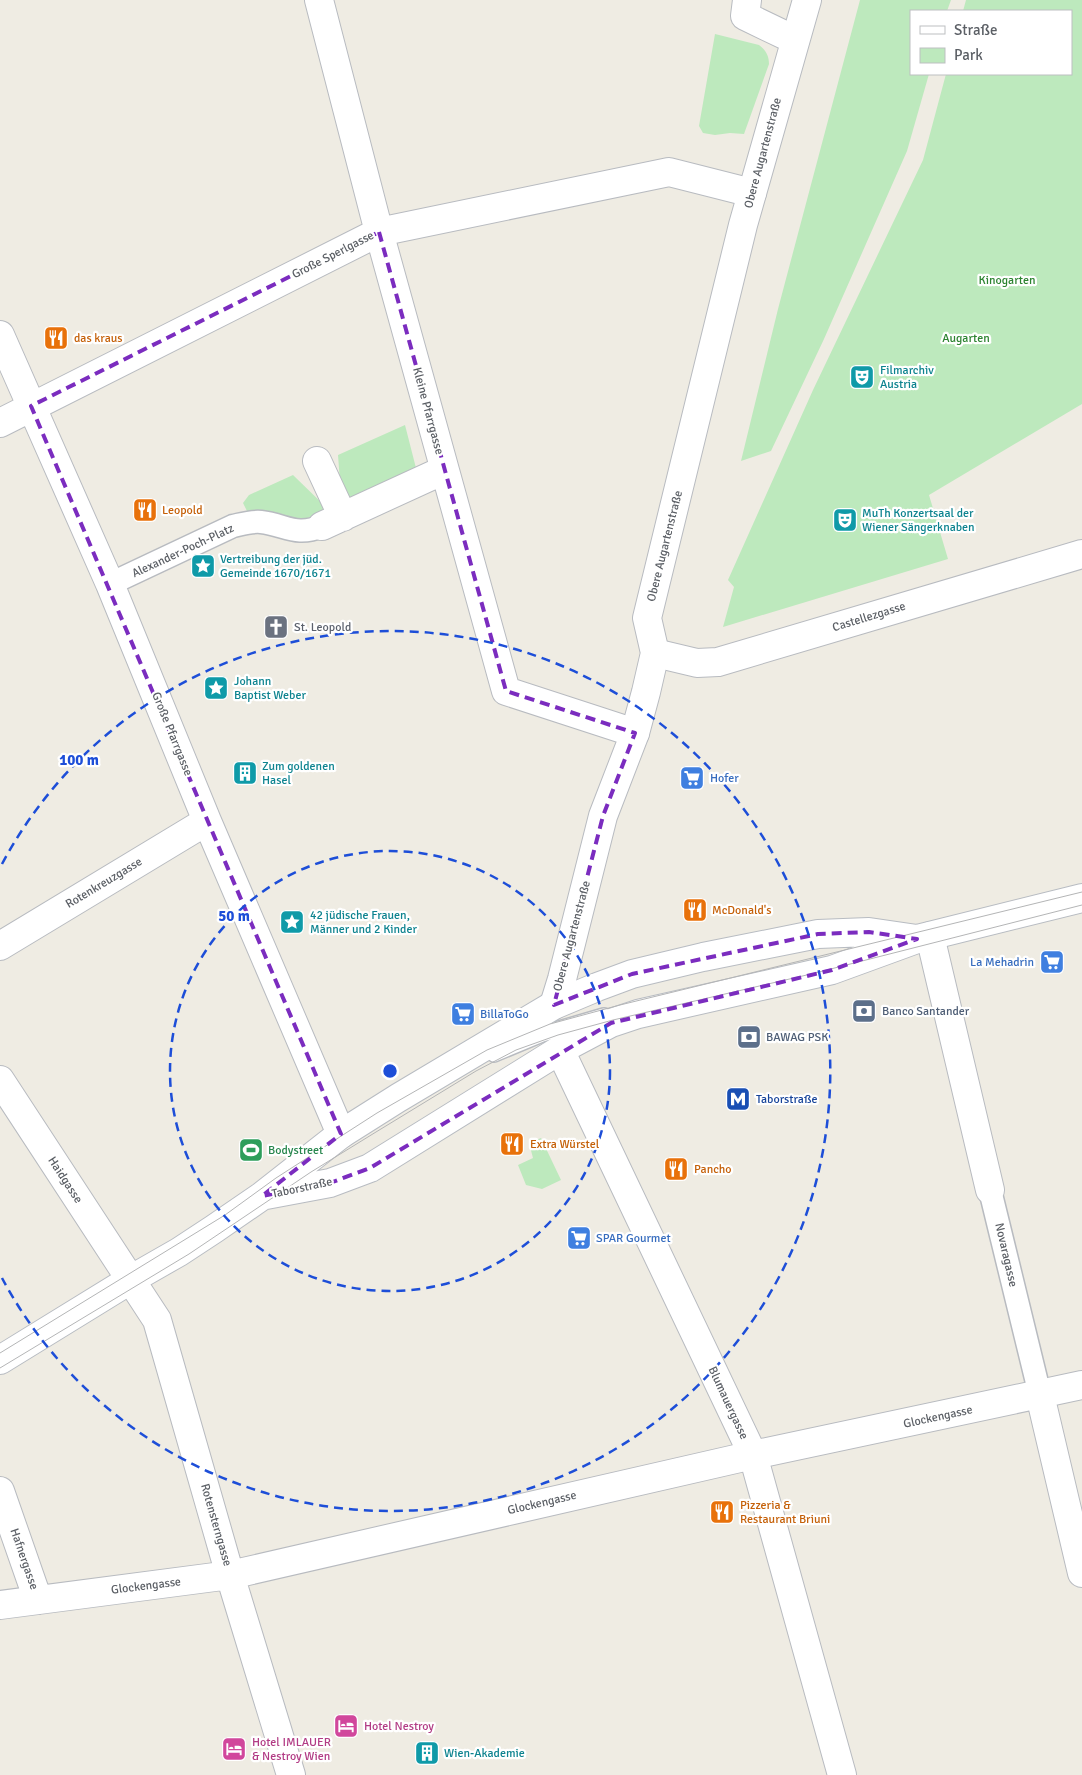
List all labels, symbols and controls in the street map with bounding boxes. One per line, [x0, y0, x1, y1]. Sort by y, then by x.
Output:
legend [910, 10, 1072, 75]
text: Straße [954, 21, 998, 39]
text: Park [954, 46, 983, 64]
street label: Obere Augartenstraße [741, 96, 785, 210]
street label: Große Sperlgasse [289, 228, 377, 282]
park label: Kinogarten [979, 273, 1035, 288]
restaurant icon: das kraus [43, 325, 69, 351]
place label: das kraus [74, 331, 123, 346]
park label: Augarten [942, 331, 990, 346]
place label: Filmarchiv Austria [880, 363, 934, 392]
theatre icon: Filmarchiv Austria [849, 364, 875, 390]
street label: Kleine Pfarrgasse [409, 366, 447, 456]
street label: Obere Augartenstraße [644, 489, 686, 603]
restaurant icon: Leopold [132, 497, 158, 523]
place label: Leopold [162, 503, 203, 518]
place label: MuTh Konzertsaal der Wiener Sängerknaben [862, 506, 975, 535]
theatre icon: MuTh Konzertsaal der Wiener Sängerknaben [832, 507, 858, 533]
street label: Alexander-Poch-Platz [130, 521, 236, 581]
place label: Vertreibung der jüd. Gemeinde 1670/1671 [220, 552, 331, 581]
place icon: Vertreibung der jüd. Gemeinde 1670/1671 [190, 553, 216, 579]
street label: Castellezgasse [831, 599, 907, 635]
church icon: St. Leopold [263, 614, 289, 640]
place label: St. Leopold [294, 620, 351, 635]
place label: Johann Baptist Weber [234, 674, 306, 703]
place icon: Johann Baptist Weber [203, 675, 229, 701]
street label: Große Pfarrgasse [148, 690, 196, 778]
text: 100 m [59, 751, 99, 769]
place label: Zum goldenen Hasel [262, 759, 335, 788]
building icon: Zum goldenen Hasel [232, 760, 258, 786]
supermarket icon: Hofer [679, 765, 705, 791]
place label: Hofer [710, 771, 739, 786]
street label: Rotenkreuzgasse [63, 854, 145, 912]
street label: Obere Augartenstraße [550, 879, 594, 993]
restaurant icon: McDonald's [682, 897, 708, 923]
place label: McDonald's [712, 903, 772, 918]
text: 50 m [218, 907, 250, 925]
place label: 42 jüdische Frauen, Männer und 2 Kinder [310, 908, 417, 937]
place icon: 42 jüdische Frauen, Männer und 2 Kinder [279, 909, 305, 935]
supermarket icon: La Mehadrin [1039, 949, 1065, 975]
place label: La Mehadrin [970, 955, 1034, 970]
bank icon: Banco Santander [851, 998, 877, 1024]
supermarket icon: BillaToGo [450, 1001, 476, 1027]
place label: Banco Santander [882, 1004, 970, 1019]
place label: BillaToGo [480, 1007, 529, 1022]
bank icon: BAWAG PSK [736, 1024, 762, 1050]
place label: BAWAG PSK [766, 1030, 828, 1045]
centre of rings [381, 1062, 399, 1080]
metro station icon: Taborstraße [725, 1086, 751, 1112]
place label: Taborstraße [756, 1092, 818, 1107]
restaurant icon: Extra Würstel [499, 1131, 525, 1157]
sports icon: Bodystreet [238, 1137, 264, 1163]
place label: Extra Würstel [530, 1137, 600, 1152]
place label: Bodystreet [268, 1143, 323, 1158]
street label: Haidgasse [44, 1154, 86, 1206]
restaurant icon: Pancho [663, 1156, 689, 1182]
place label: Pancho [694, 1162, 732, 1177]
street label: Taborstraße [270, 1174, 334, 1202]
street label: Novaragasse [991, 1222, 1021, 1288]
supermarket icon: SPAR Gourmet [566, 1225, 592, 1251]
place label: SPAR Gourmet [596, 1231, 671, 1246]
street label: Blumauergasse [705, 1364, 751, 1442]
street label: Glockengasse [902, 1402, 974, 1432]
street label: Rotensterngasse [197, 1482, 235, 1568]
street label: Glockengasse [506, 1488, 578, 1518]
place label: Pizzeria & Restaurant Briuni [740, 1498, 830, 1527]
restaurant icon: Pizzeria & Restaurant Briuni [709, 1499, 735, 1525]
street label: Hafnergasse [6, 1526, 42, 1592]
street label: Glockengasse [110, 1574, 182, 1598]
hotel icon: Hotel Nestroy [333, 1713, 359, 1739]
place label: Hotel Nestroy [364, 1719, 434, 1734]
place label: Hotel IMLAUER & Nestroy Wien [252, 1735, 331, 1764]
hotel icon: Hotel IMLAUER & Nestroy Wien [221, 1736, 247, 1762]
building icon: Wien-Akademie [414, 1740, 440, 1766]
place label: Wien-Akademie [444, 1746, 525, 1761]

